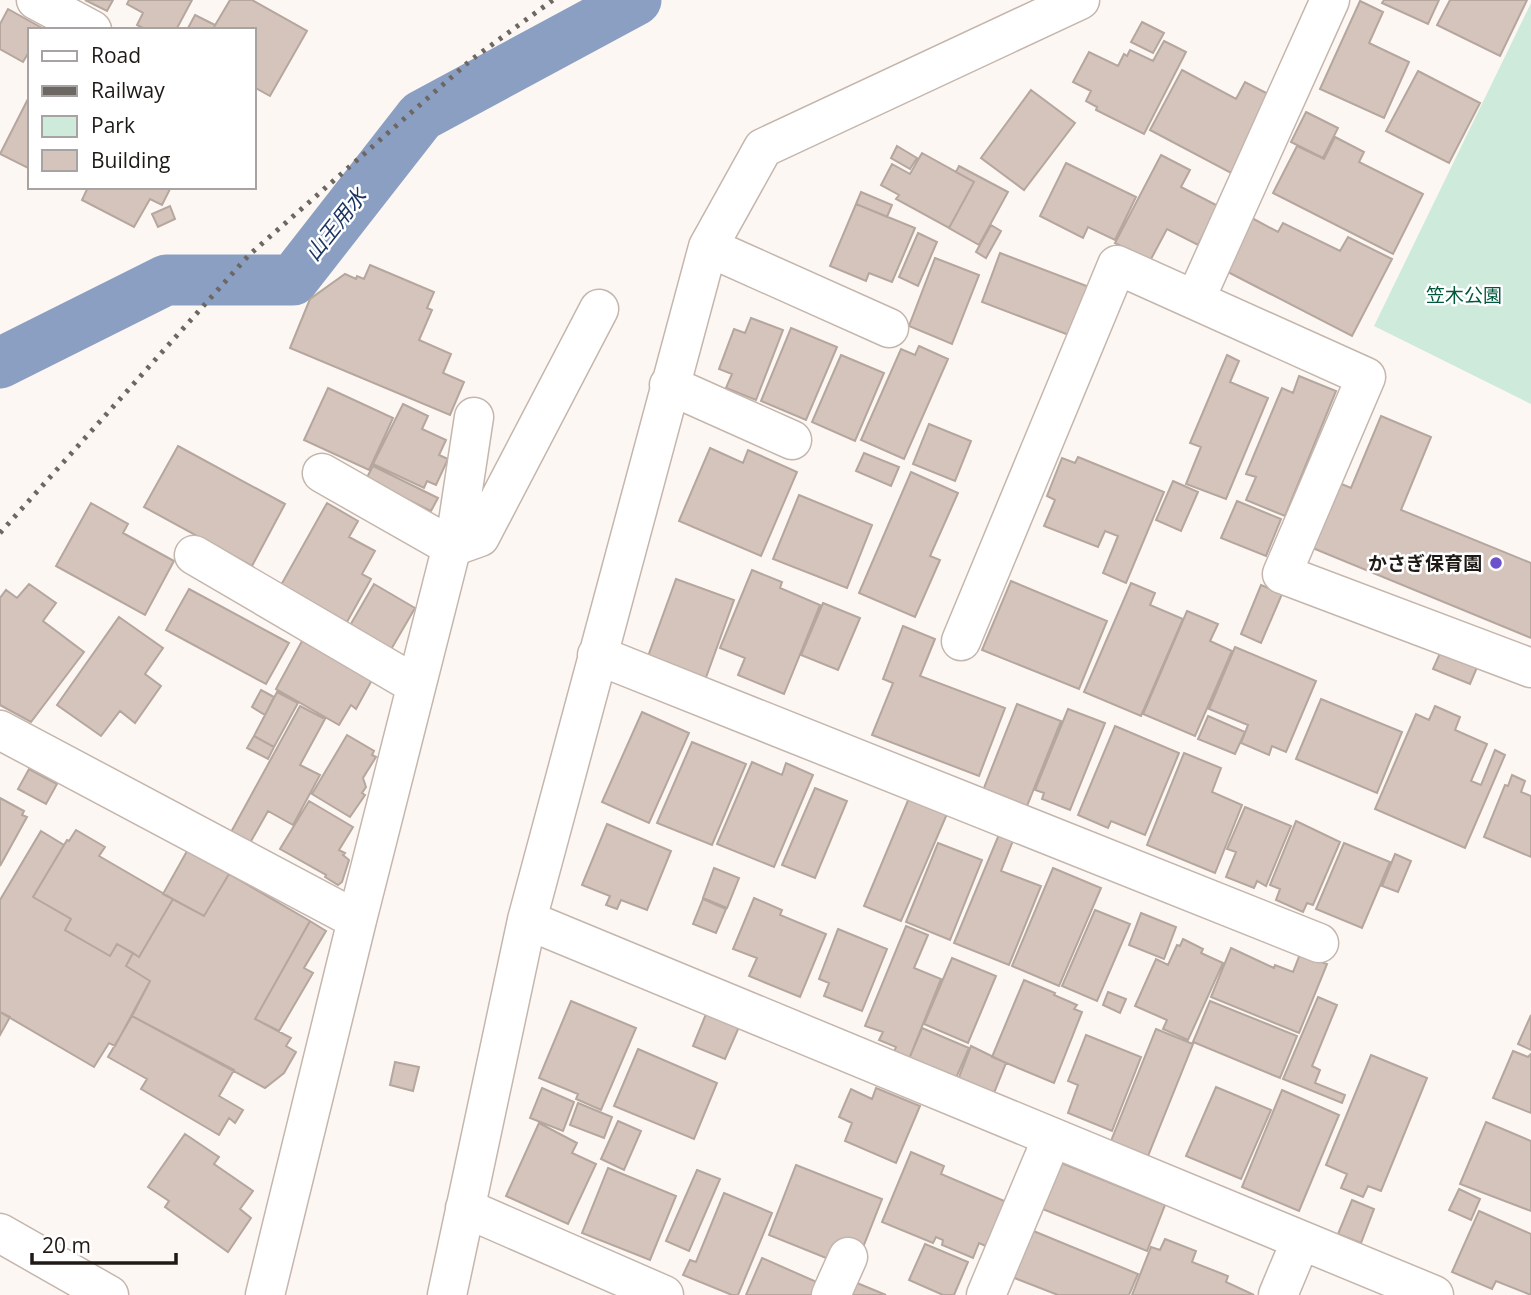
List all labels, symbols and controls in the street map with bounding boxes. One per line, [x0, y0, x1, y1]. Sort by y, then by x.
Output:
legend [28, 28, 256, 189]
text: Road [91, 41, 141, 69]
text: Railway [91, 76, 165, 104]
text: Park [91, 111, 135, 139]
text: Building [91, 146, 170, 174]
water label: 山王用水 [298, 181, 373, 266]
park label: 笠木公園 [1426, 282, 1502, 308]
place label: かさぎ保育園 [1368, 550, 1482, 576]
marker: かさぎ保育園 [1488, 555, 1504, 571]
scale bar [32, 1222, 175, 1266]
text: 20 m [42, 1231, 91, 1259]

